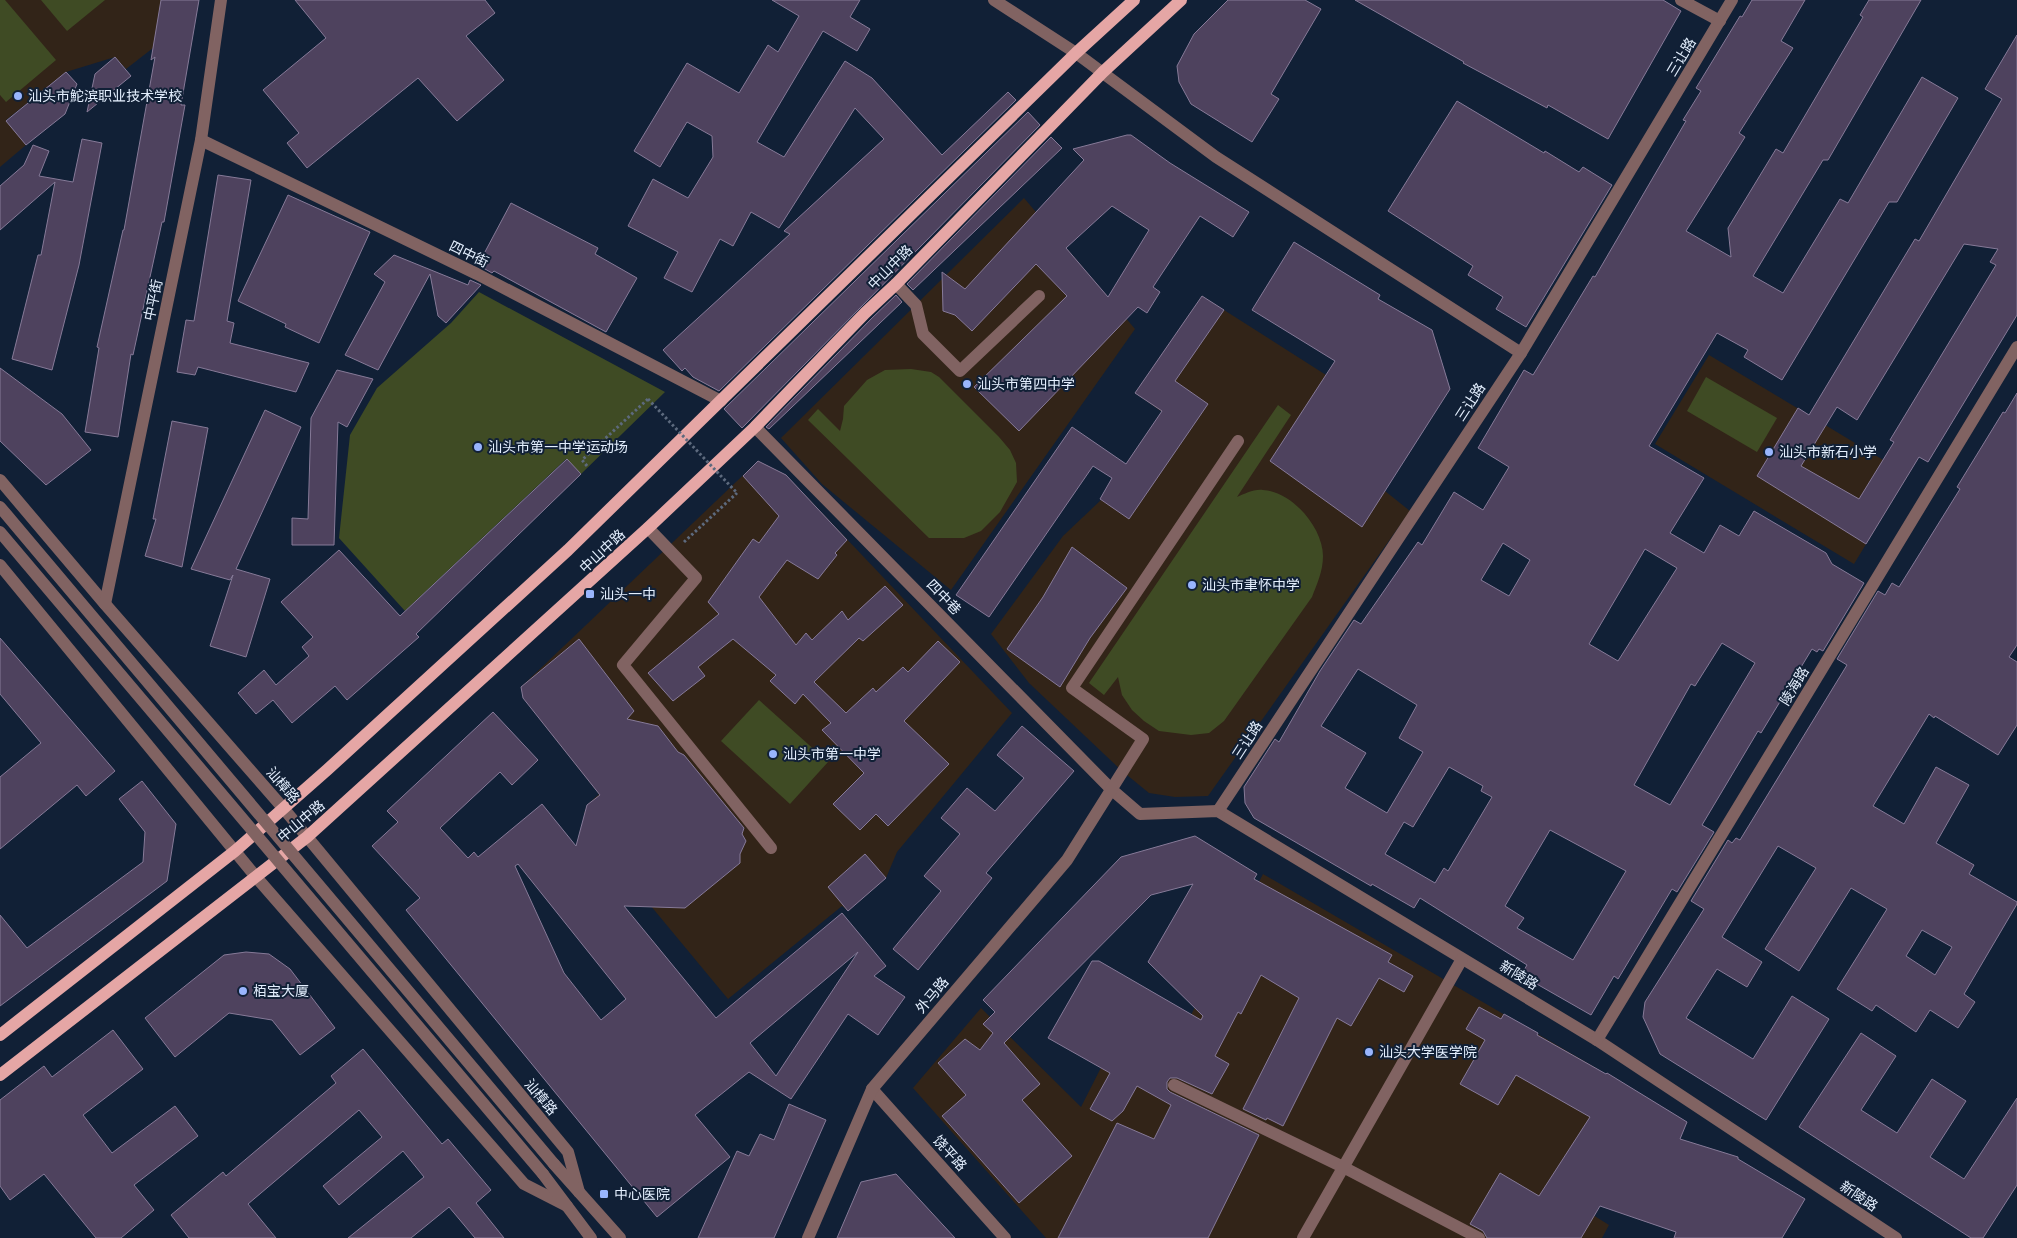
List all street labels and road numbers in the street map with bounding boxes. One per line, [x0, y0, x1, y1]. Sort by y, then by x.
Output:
street label: 三让路 [1662, 34, 1699, 79]
street label: 四中街 [447, 237, 492, 270]
street label: 中山中路 [864, 241, 915, 292]
street label: 中平街 [140, 278, 165, 322]
street label: 三让路 [1451, 379, 1488, 424]
street label: 中山中路 [575, 525, 628, 576]
street label: 四中巷 [924, 576, 965, 618]
street label: 陵海路 [1775, 663, 1812, 708]
street label: 三让路 [1228, 717, 1265, 762]
street label: 汕樟路 [263, 763, 304, 806]
street label: 中山中路 [274, 796, 328, 845]
street label: 新陵路 [1497, 956, 1542, 993]
street label: 外马路 [912, 973, 952, 1016]
street label: 汕樟路 [521, 1075, 561, 1118]
street label: 饶平路 [930, 1131, 971, 1174]
street label: 新陵路 [1837, 1177, 1881, 1214]

